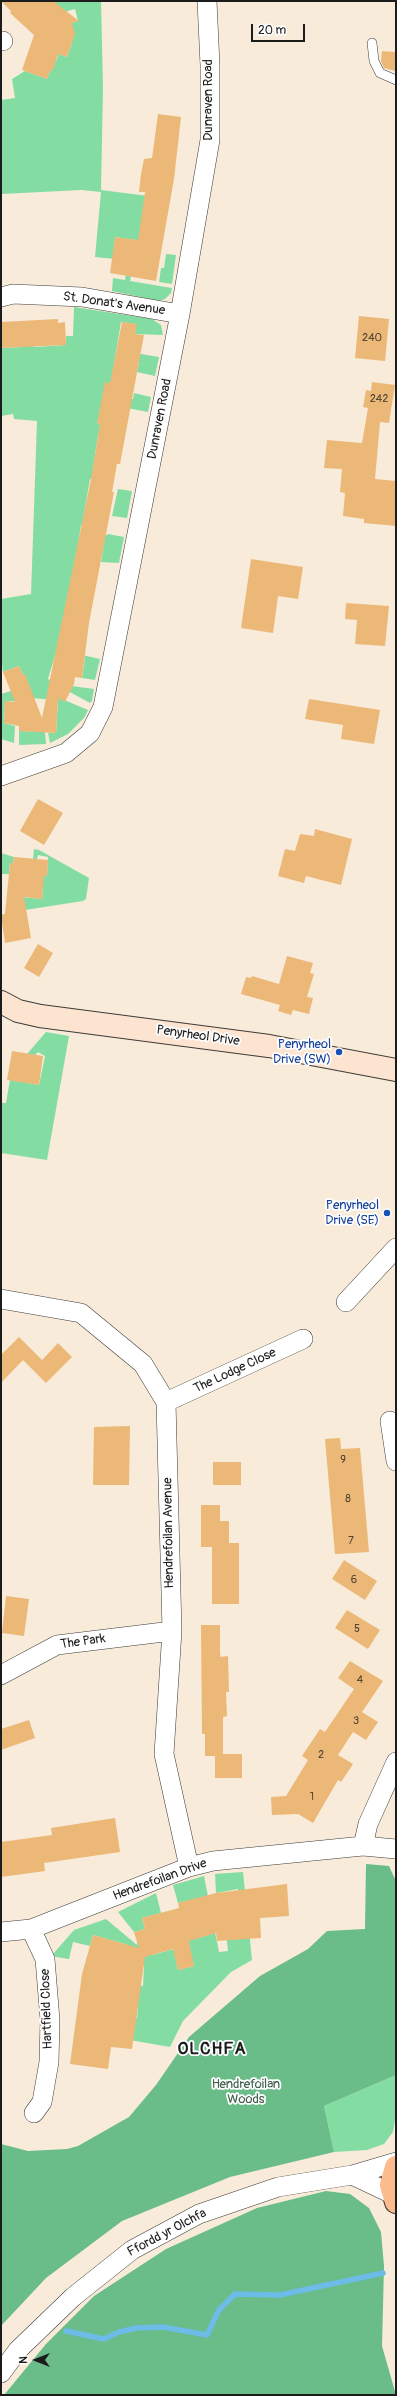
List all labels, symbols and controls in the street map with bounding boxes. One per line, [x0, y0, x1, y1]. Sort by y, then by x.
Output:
scale bar [253, 16, 307, 42]
text: 20 m [258, 23, 286, 38]
street label: Dunraven Road [201, 59, 217, 141]
street label: St. Donat's Avenue [62, 289, 166, 319]
house number: 240 [362, 331, 382, 345]
street label: Dunraven Road [145, 377, 175, 461]
house number: 242 [370, 392, 388, 406]
street label: Penyrheol Drive [155, 1022, 241, 1050]
place label: Penyrheol Drive (SW) [273, 1037, 331, 1068]
marker: Penyrheol Drive (SW) [334, 1047, 344, 1057]
place label: Penyrheol Drive (SE) [325, 1198, 379, 1229]
marker: Penyrheol Drive (SE) [382, 1208, 392, 1218]
street label: The Lodge Close [191, 1345, 279, 1397]
house number: 9 [340, 1453, 346, 1467]
street label: Hendrefoilan Avenue [160, 1477, 178, 1589]
house number: 8 [345, 1492, 351, 1506]
house number: 7 [348, 1534, 354, 1548]
house number: 6 [351, 1573, 357, 1587]
house number: 5 [354, 1622, 360, 1636]
street label: The Park [59, 1631, 107, 1653]
house number: 4 [357, 1673, 363, 1687]
house number: 3 [353, 1714, 359, 1728]
house number: 2 [318, 1748, 324, 1762]
house number: 1 [310, 1790, 314, 1804]
street label: Hendrefoilan Drive [111, 1856, 209, 1904]
street label: Hartfield Close [38, 1968, 56, 2050]
district label: OLCHFA [178, 2040, 246, 2060]
park label: Hendrefoilan Woods [212, 2077, 280, 2108]
street label: Ffordd yr Olchfa [125, 2206, 209, 2260]
north arrow [16, 2340, 56, 2380]
text: N [17, 2356, 30, 2364]

